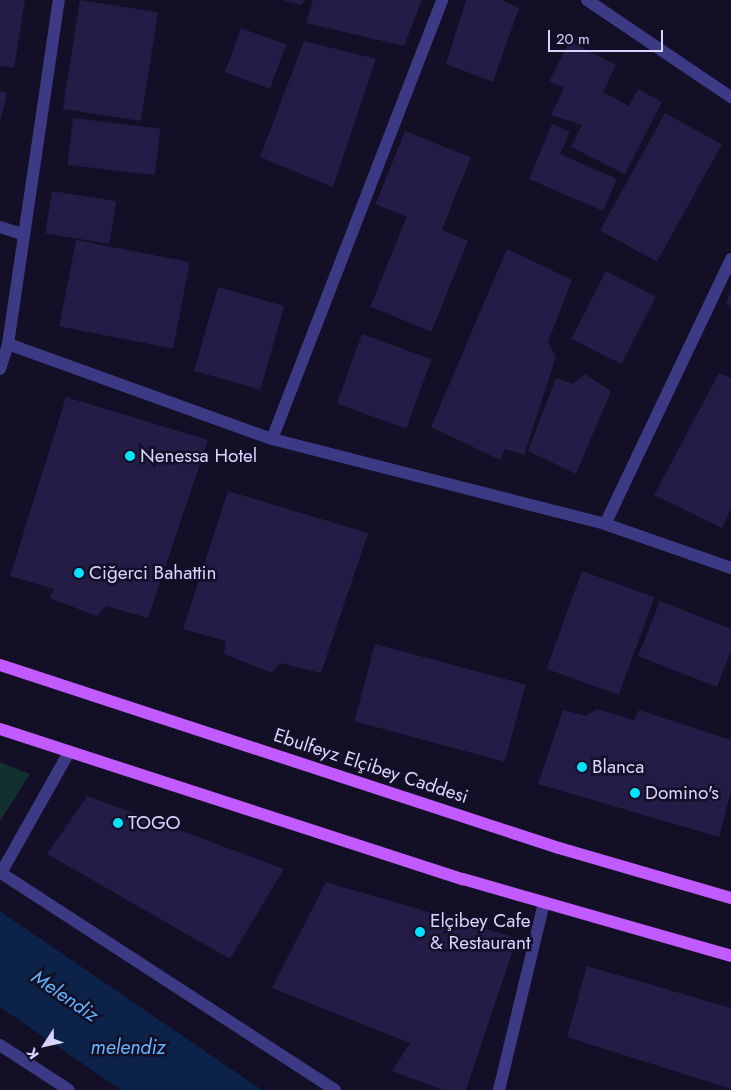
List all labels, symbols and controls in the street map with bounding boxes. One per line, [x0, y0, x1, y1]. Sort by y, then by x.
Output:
scale bar [551, 20, 666, 52]
text: 20 m [556, 28, 590, 50]
place label: Nenessa Hotel [140, 445, 257, 467]
marker: Nenessa Hotel [124, 450, 136, 462]
place label: Ciğerci Bahattin [89, 562, 216, 584]
marker: Ciğerci Bahattin [73, 567, 85, 579]
street label: Ebulfeyz Elçibey Caddesi [271, 724, 471, 808]
place label: Blanca [592, 756, 644, 778]
marker: Blanca [576, 761, 588, 773]
place label: Domino's [645, 782, 719, 804]
marker: Domino's [629, 787, 641, 799]
place label: TOGO [128, 812, 181, 834]
marker: TOGO [112, 817, 124, 829]
place label: Elçibey Cafe & Restaurant [430, 910, 531, 954]
marker: Elçibey Cafe & Restaurant [414, 926, 426, 938]
water label: Melendiz [27, 965, 103, 1027]
north arrow [20, 1020, 70, 1070]
water label: melendiz [91, 1035, 165, 1059]
text: K [22, 1044, 44, 1063]

